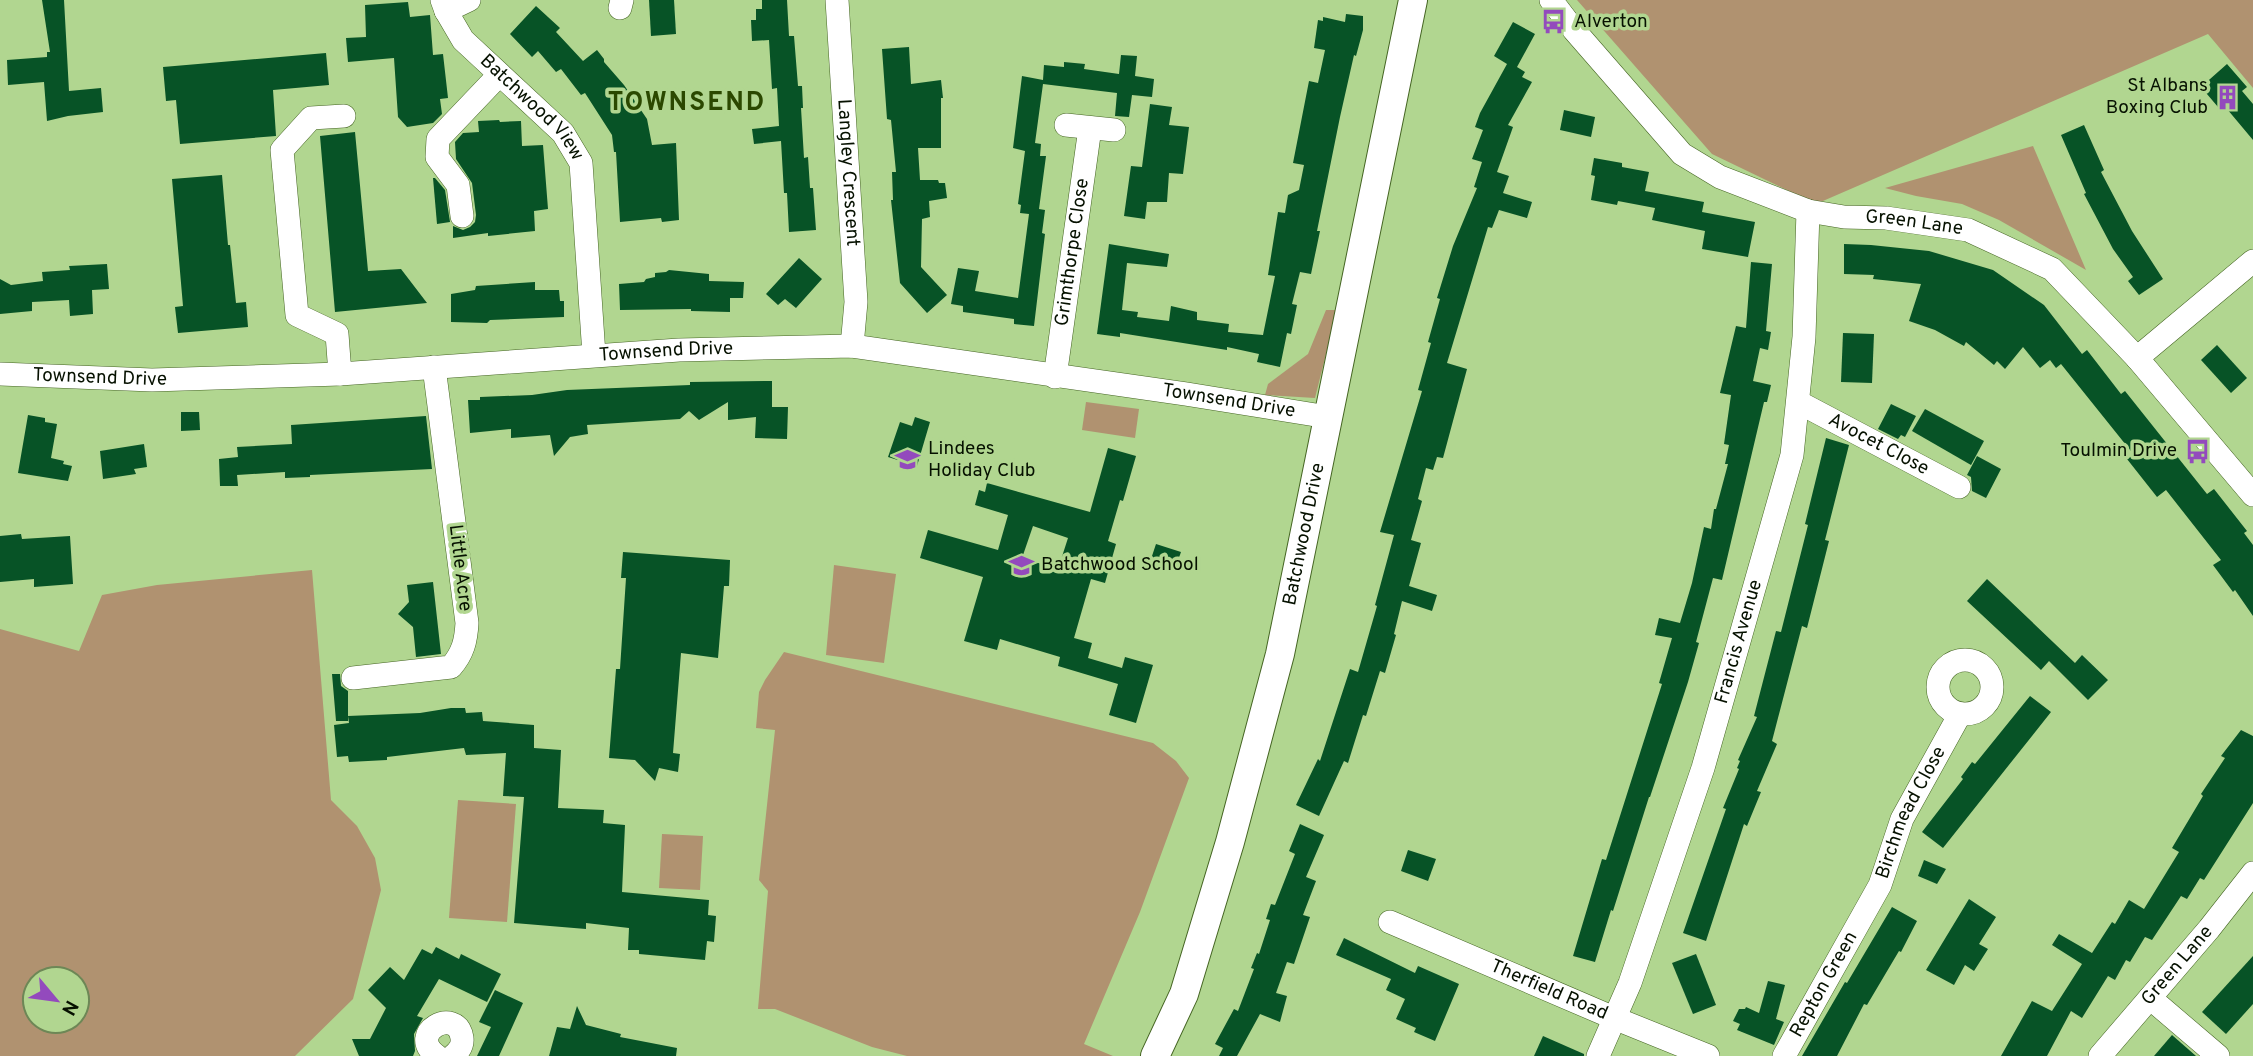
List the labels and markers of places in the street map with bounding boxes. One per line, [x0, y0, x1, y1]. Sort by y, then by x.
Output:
bus stop icon: Alverton [1540, 8, 1568, 36]
place label: Alverton [1574, 10, 1648, 34]
place label: St Albans Boxing Club [2106, 74, 2208, 120]
building icon: St Albans Boxing Club [2214, 83, 2242, 111]
place label: Lindees Holiday Club [928, 437, 1036, 483]
bus stop icon: Toulmin Drive [2183, 437, 2211, 465]
place label: Toulmin Drive [2060, 439, 2177, 463]
school or university icon: Lindees Holiday Club [894, 446, 922, 474]
school or university icon: Batchwood School [1007, 551, 1035, 579]
place label: Batchwood School [1041, 553, 1199, 577]

